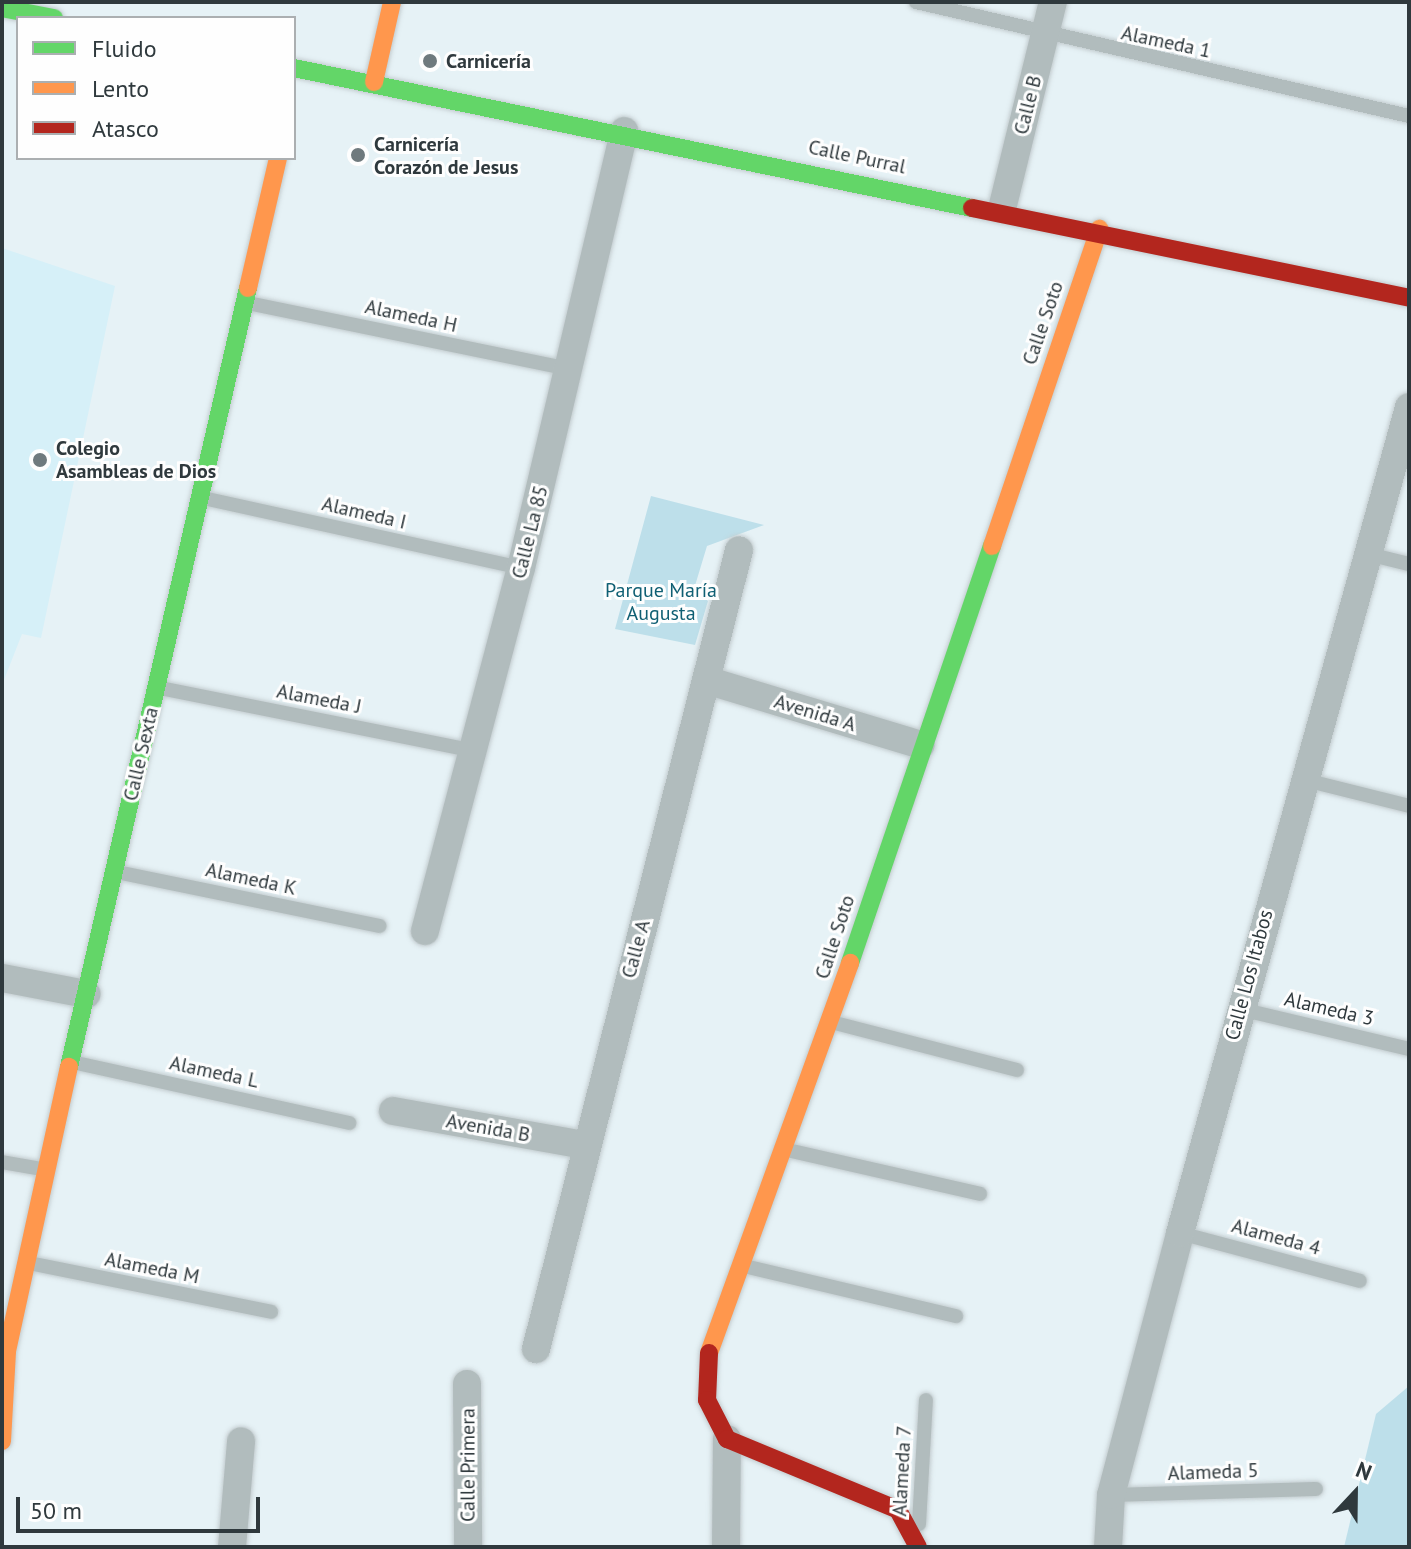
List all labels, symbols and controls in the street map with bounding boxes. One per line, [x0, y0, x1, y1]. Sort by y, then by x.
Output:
legend [16, 16, 296, 160]
street label: Alameda 1 [1119, 21, 1213, 63]
text: Fluido [92, 33, 157, 64]
place label: Carnicería [446, 49, 531, 73]
marker: Carnicería [421, 52, 439, 70]
text: Lento [92, 73, 149, 104]
street label: Calle B [1009, 73, 1047, 137]
text: Atasco [92, 113, 159, 144]
place label: Carnicería Corazón de Jesus [374, 132, 518, 179]
street label: Calle Purral [806, 135, 908, 179]
marker: Carnicería Corazón de Jesus [349, 146, 367, 164]
street label: Calle Soto [1018, 278, 1068, 368]
street label: Alameda H [363, 295, 459, 337]
place label: Colegio Asambleas de Dios [56, 436, 216, 483]
marker: Colegio Asambleas de Dios [31, 451, 49, 469]
street label: Calle La 85 [507, 483, 553, 581]
street label: Alameda I [320, 492, 408, 534]
park label: Parque María Augusta [605, 578, 717, 625]
street label: Alameda J [275, 679, 363, 719]
street label: Avenida A [771, 689, 859, 737]
street label: Calle Sexta [119, 705, 163, 803]
street label: Alameda K [203, 858, 299, 900]
street label: Calle Soto [810, 892, 860, 982]
street label: Calle Los Itabos [1220, 907, 1278, 1043]
street label: Calle A [617, 917, 655, 981]
street label: Alameda 3 [1282, 987, 1376, 1031]
street label: Alameda L [167, 1051, 261, 1093]
street label: Avenida B [444, 1109, 532, 1147]
street label: Alameda 4 [1229, 1214, 1323, 1260]
street label: Alameda M [103, 1247, 201, 1289]
street label: Calle Primera [456, 1408, 480, 1522]
street label: Alameda 7 [888, 1425, 916, 1517]
north arrow [1315, 1453, 1395, 1533]
text: N [1352, 1455, 1376, 1486]
street label: Alameda 5 [1167, 1458, 1259, 1486]
scale bar [20, 1481, 264, 1531]
text: 50 m [30, 1495, 82, 1526]

